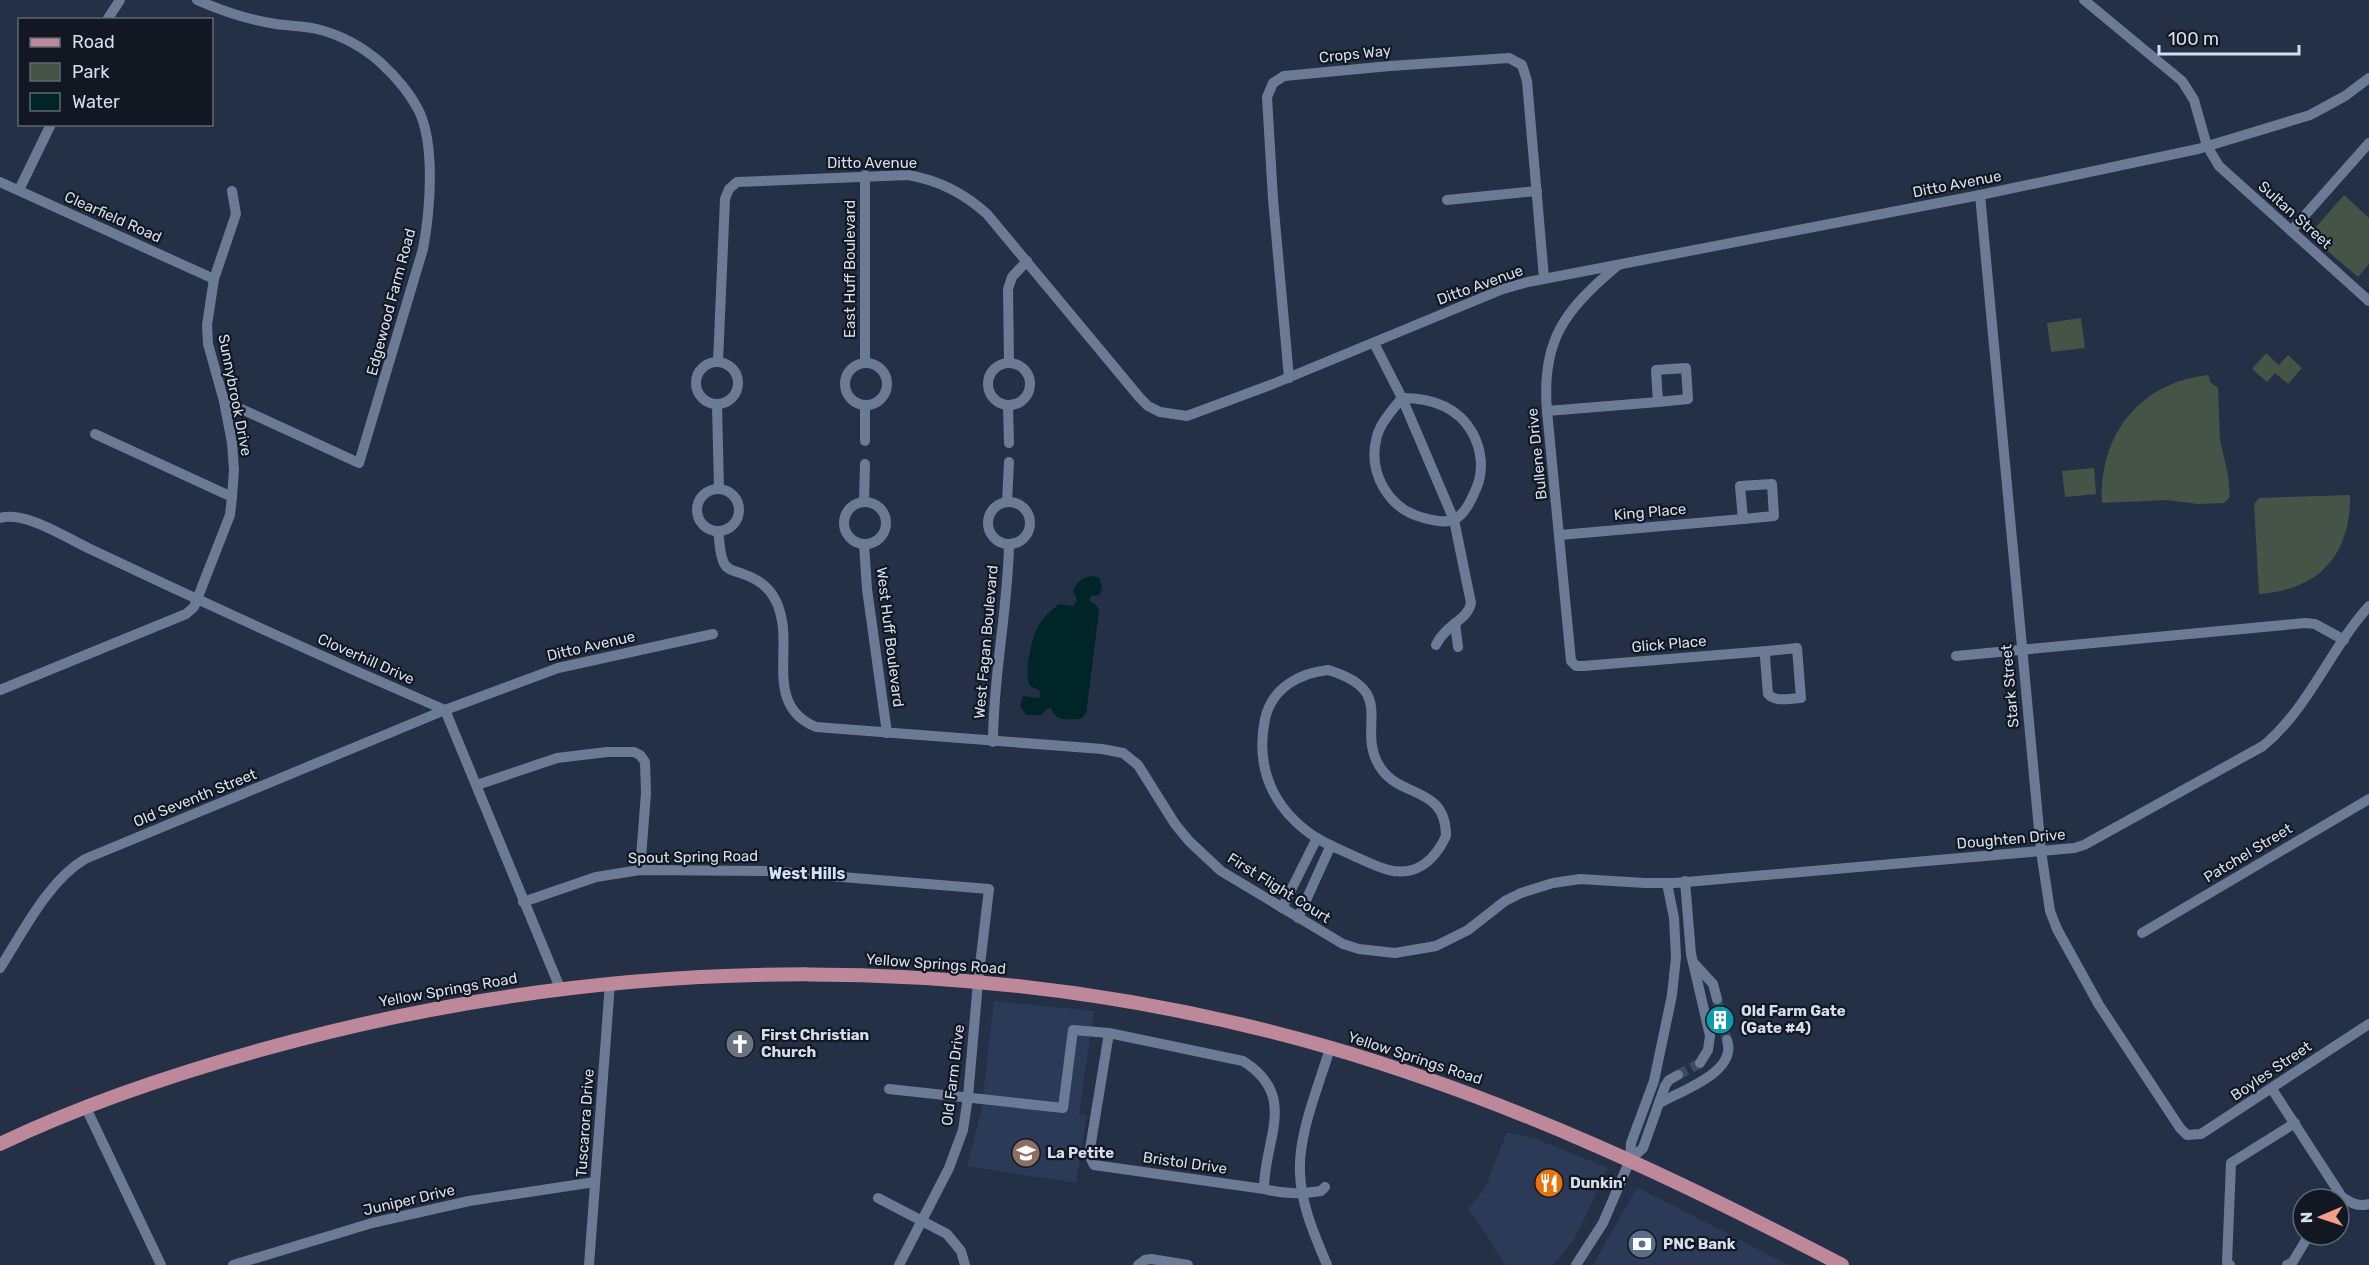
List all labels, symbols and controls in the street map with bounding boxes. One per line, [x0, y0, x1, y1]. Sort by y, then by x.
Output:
legend [18, 18, 213, 126]
scale bar [2159, 18, 2298, 56]
text: 100 m [2168, 28, 2219, 50]
text: Road [72, 31, 115, 53]
street label: Crops Way [1318, 41, 1392, 67]
text: Park [72, 61, 110, 83]
text: Water [72, 91, 120, 113]
street label: Ditto Avenue [827, 154, 917, 172]
street label: Ditto Avenue [1911, 167, 2003, 201]
street label: Sultan Street [2255, 177, 2335, 253]
street label: Clearfield Road [62, 188, 164, 246]
street label: East Huff Boulevard [841, 200, 859, 338]
street label: Edgewood Farm Road [363, 226, 419, 378]
street label: Ditto Avenue [1435, 261, 1525, 309]
street label: Sunnybrook Drive [214, 333, 256, 457]
street label: Bullene Drive [1523, 407, 1551, 501]
street label: King Place [1613, 500, 1687, 524]
street label: West Fagan Boulevard [970, 564, 1002, 720]
street label: West Huff Boulevard [872, 566, 908, 708]
street label: Ditto Avenue [545, 627, 637, 665]
street label: Cloverhill Drive [315, 630, 417, 688]
street label: Glick Place [1631, 632, 1707, 656]
street label: Stark Street [1997, 643, 2023, 729]
street label: Old Seventh Street [131, 765, 259, 831]
street label: Patchel Street [2200, 819, 2296, 886]
street label: Doughten Drive [1956, 825, 2066, 853]
street label: Spout Spring Road [628, 847, 758, 867]
street label: First Flight Court [1224, 849, 1334, 927]
district label: West Hills [769, 864, 845, 883]
street label: Yellow Springs Road [865, 950, 1007, 978]
street label: Yellow Springs Road [377, 969, 519, 1011]
place label: Old Farm Gate (Gate #4) [1741, 1002, 1846, 1037]
building icon: Old Farm Gate (Gate #4) [1704, 1004, 1736, 1036]
street label: Old Farm Drive [938, 1023, 968, 1127]
place label: First Christian Church [761, 1026, 869, 1061]
church icon: First Christian Church [724, 1028, 756, 1060]
street label: Yellow Springs Road [1345, 1028, 1485, 1088]
street label: Boyles Street [2227, 1037, 2315, 1105]
street label: Tuscarora Drive [572, 1068, 598, 1178]
school or university icon: La Petite [1010, 1137, 1042, 1169]
place label: La Petite [1047, 1144, 1114, 1162]
street label: Bristol Drive [1142, 1148, 1228, 1178]
restaurant icon: Dunkin' [1533, 1167, 1565, 1199]
place label: Dunkin' [1570, 1174, 1626, 1192]
street label: Juniper Drive [361, 1181, 457, 1219]
north arrow [2291, 1187, 2351, 1247]
text: N [2297, 1211, 2316, 1224]
bank icon: PNC Bank [1626, 1228, 1658, 1260]
place label: PNC Bank [1663, 1235, 1736, 1253]

